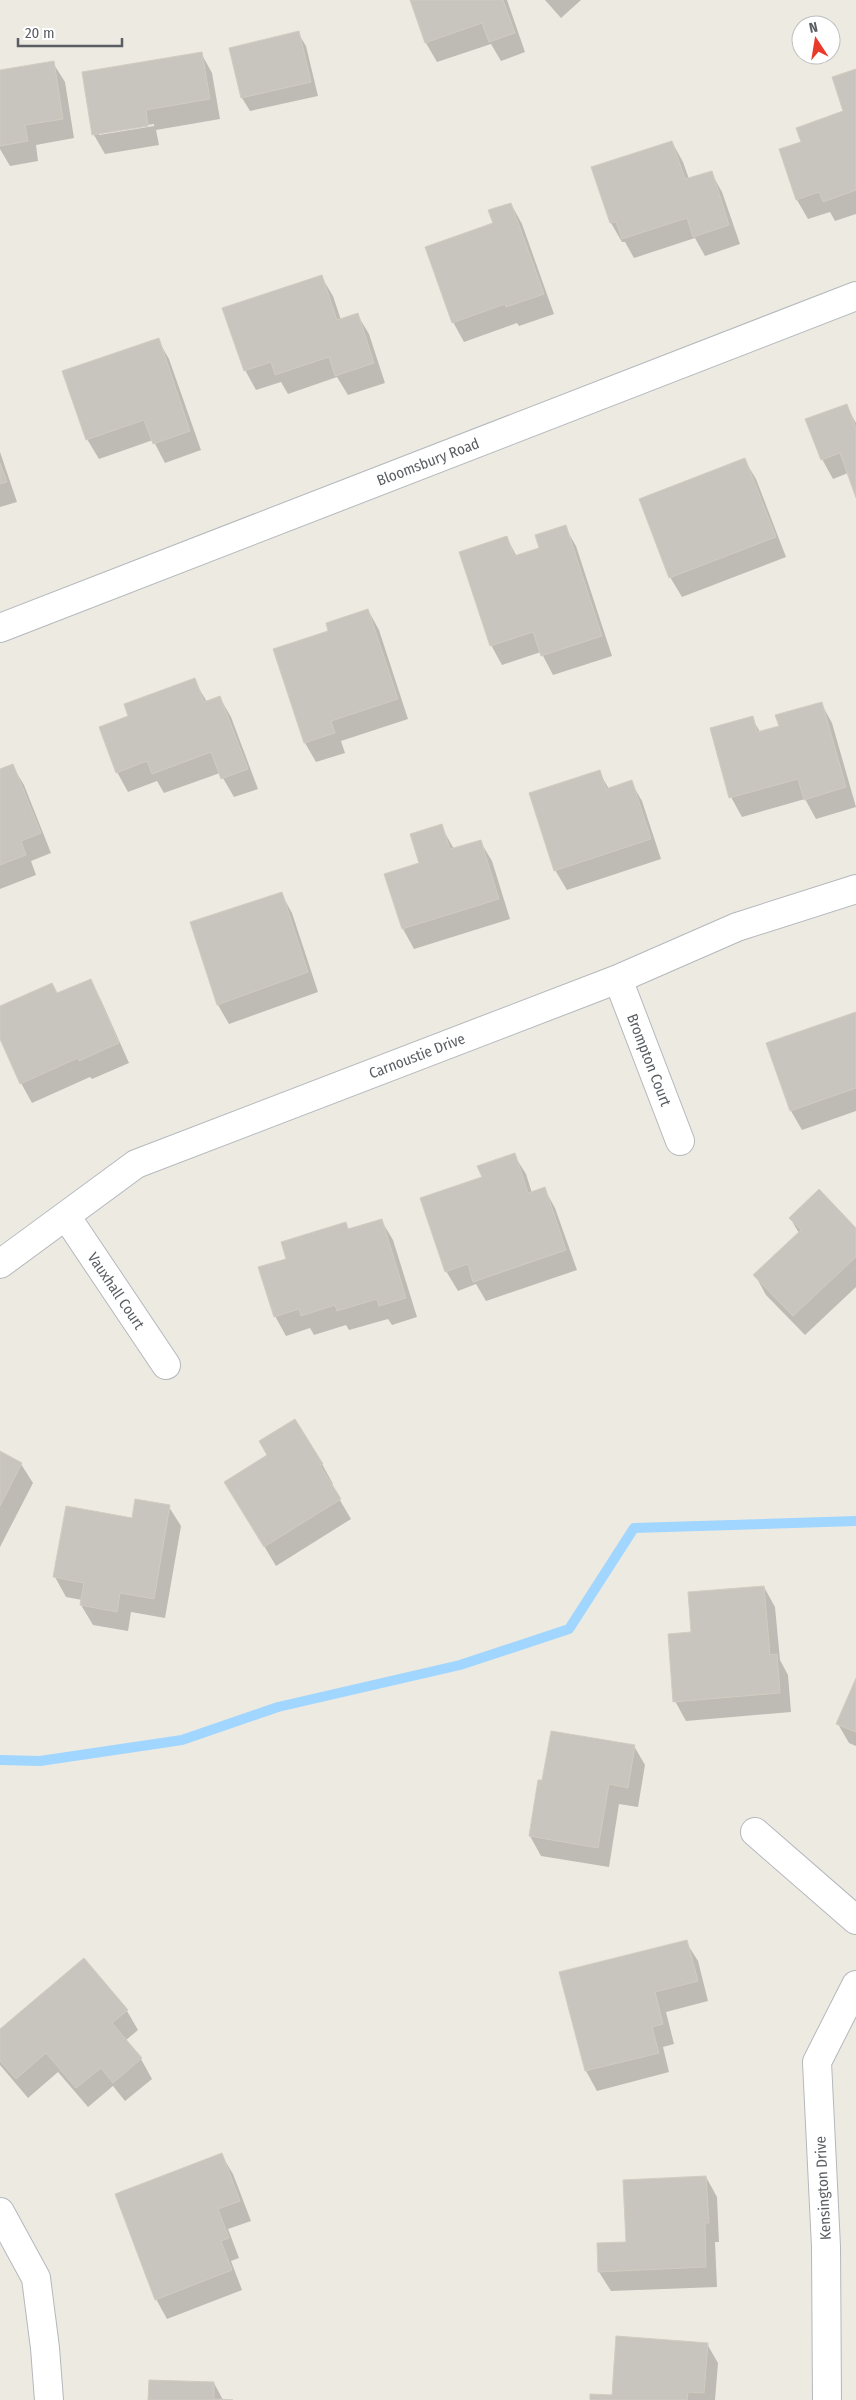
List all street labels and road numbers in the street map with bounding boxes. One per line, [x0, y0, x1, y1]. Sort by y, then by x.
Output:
street label: Bloomsbury Road [374, 434, 482, 490]
street label: Brompton Court [623, 1011, 675, 1109]
street label: Carnoustie Drive [366, 1029, 468, 1083]
street label: Vauxhall Court [84, 1249, 148, 1333]
street label: Kensington Drive [811, 2136, 835, 2240]

